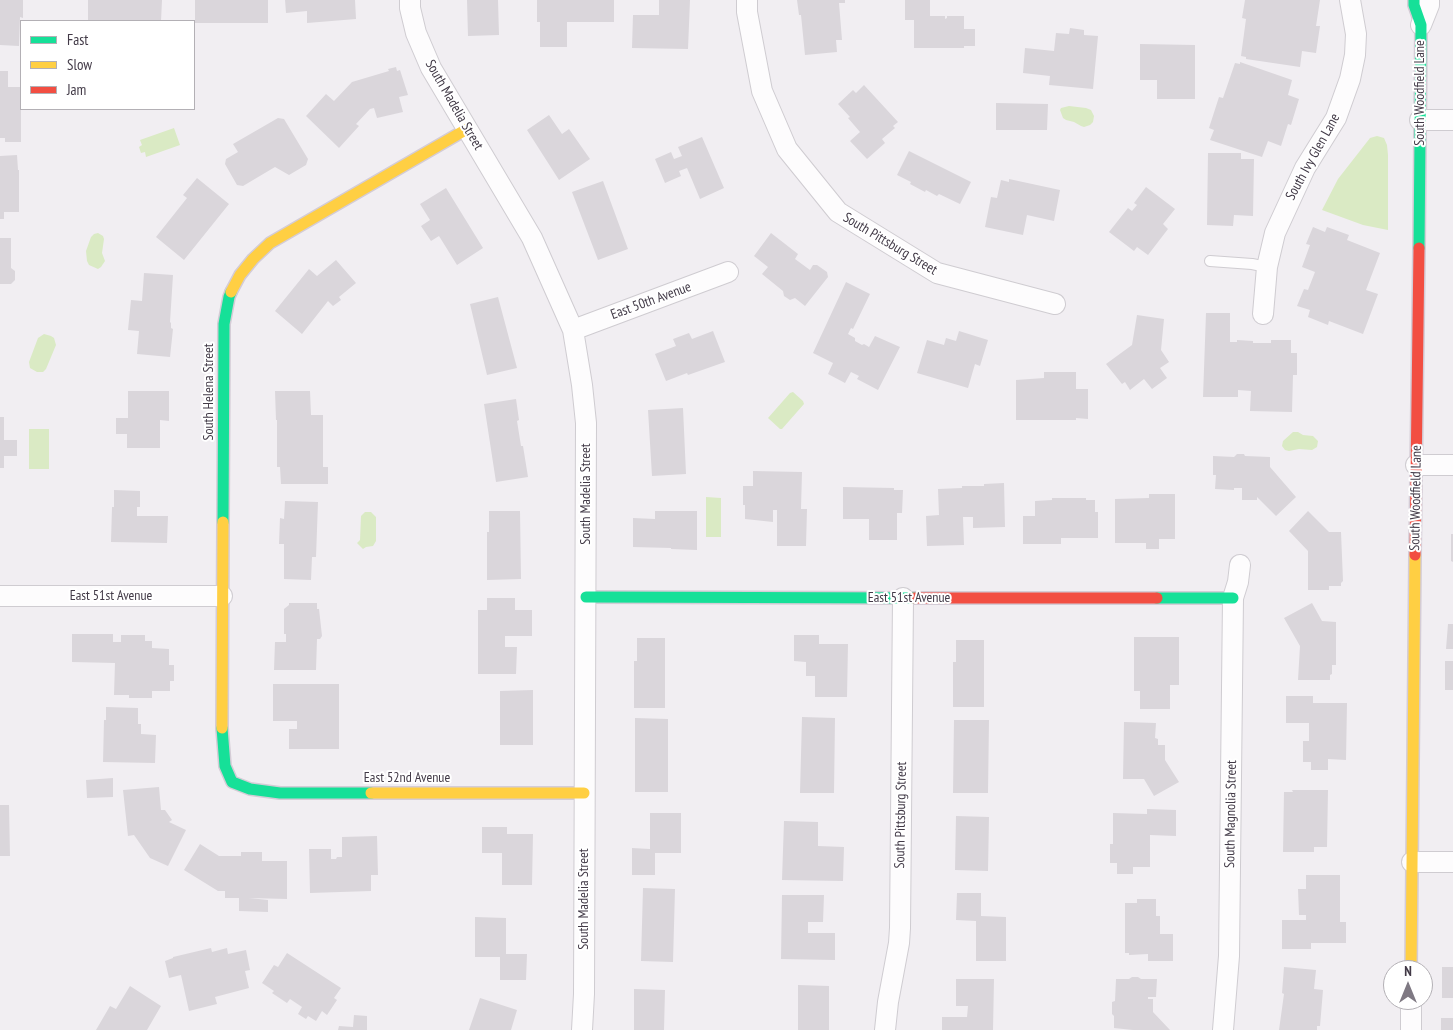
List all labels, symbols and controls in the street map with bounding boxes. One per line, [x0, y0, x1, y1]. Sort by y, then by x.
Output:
legend [20, 20, 195, 110]
text: Fast [67, 30, 88, 49]
street label: South Woodfield Lane [1412, 40, 1428, 146]
text: Slow [67, 55, 92, 74]
street label: South Madelia Street [421, 57, 487, 153]
text: Jam [67, 80, 86, 99]
street label: South Ivy Glen Lane [1282, 111, 1344, 203]
street label: South Pittsburg Street [840, 209, 940, 279]
street label: East 50th Avenue [609, 279, 693, 323]
street label: South Helena Street [201, 343, 217, 441]
street label: South Madelia Street [578, 443, 594, 545]
street label: South Woodfield Lane [1407, 445, 1425, 551]
street label: East 51st Avenue [70, 588, 152, 604]
street label: East 51st Avenue [868, 590, 950, 606]
street label: South Magnolia Street [1222, 760, 1240, 868]
street label: South Pittsburg Street [892, 761, 910, 869]
street label: East 52nd Avenue [364, 770, 450, 786]
street label: South Madelia Street [576, 848, 592, 950]
north arrow [1383, 960, 1433, 1010]
text: N [1404, 962, 1412, 980]

